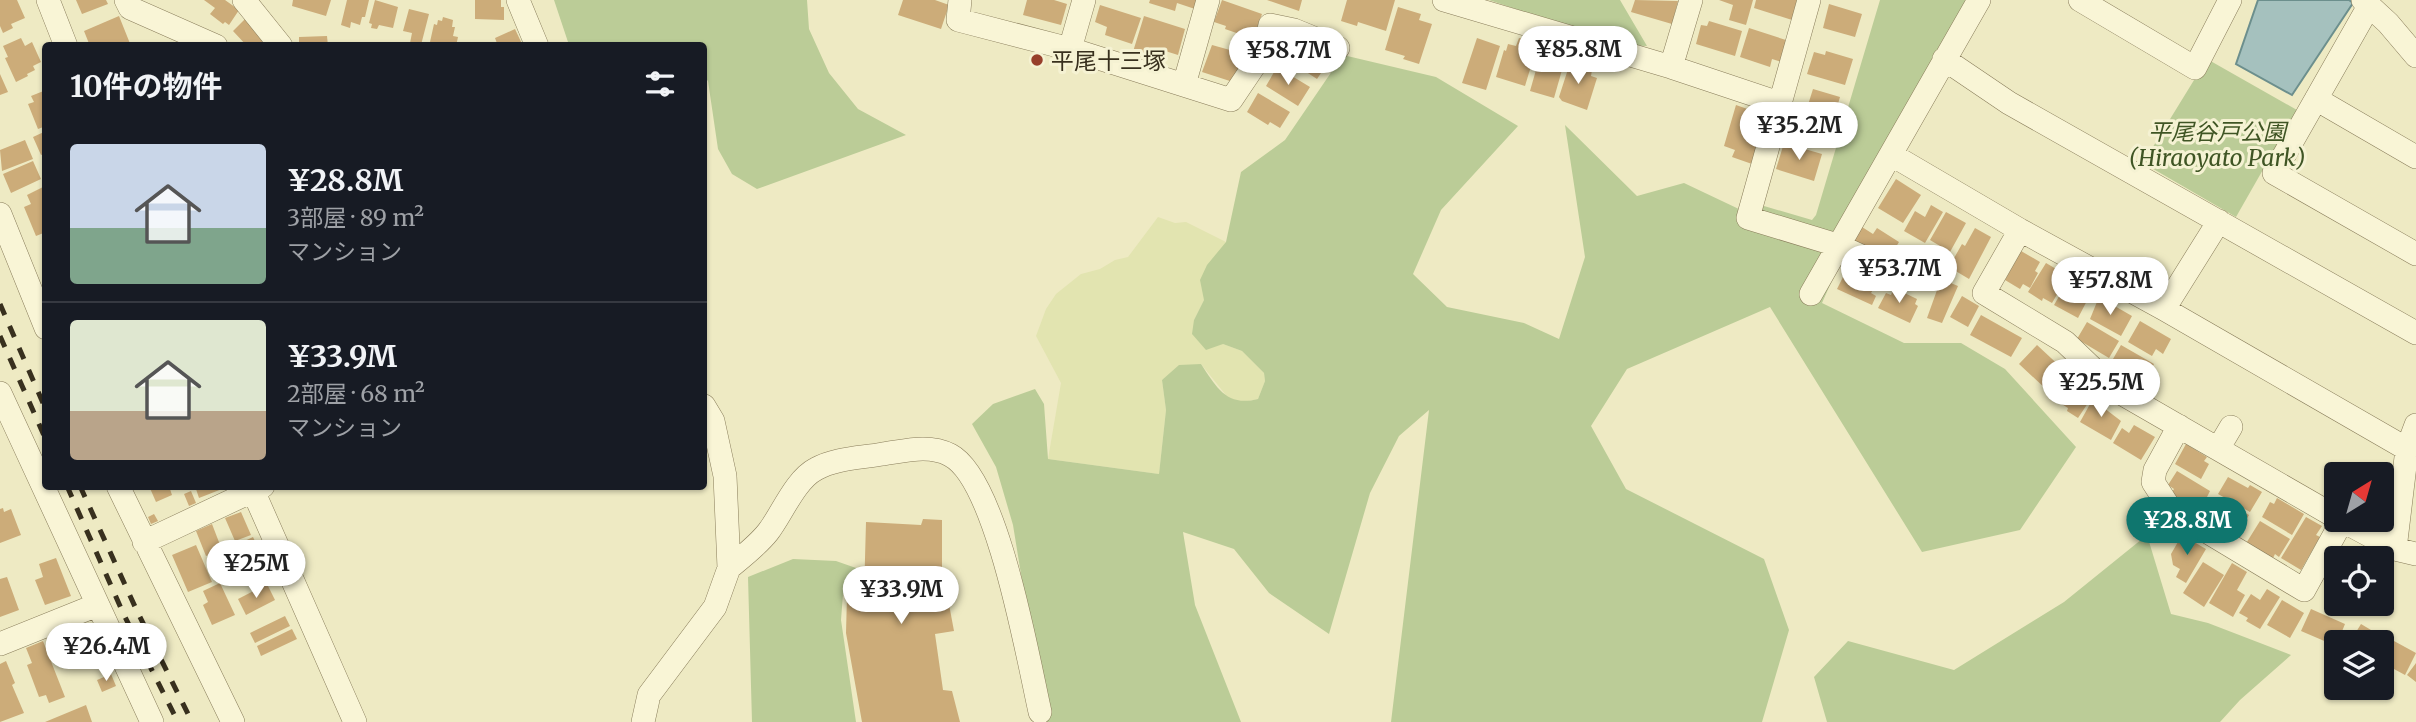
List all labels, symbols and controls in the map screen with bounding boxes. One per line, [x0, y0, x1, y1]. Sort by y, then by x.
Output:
pin: ¥85.8M [1521, 27, 1635, 86]
pin: ¥58.7M [1231, 28, 1345, 87]
text: ¥85.8M [1534, 34, 1622, 63]
text: ¥58.7M [1245, 35, 1331, 64]
place label: 平尾十三塚 [1051, 46, 1166, 75]
marker: 平尾十三塚 [1029, 52, 1045, 68]
icon: filters [641, 65, 679, 103]
text: 10件の物件 [70, 67, 223, 105]
pin: ¥35.2M [1742, 102, 1856, 162]
text: ¥35.2M [1756, 110, 1842, 139]
park label: 平尾谷戸公園 (Hiraoyato Park) [2128, 117, 2306, 172]
text: ¥28.8M [287, 161, 403, 199]
icon: home [126, 172, 210, 256]
text: 3部屋 · 89 m² [287, 203, 424, 232]
text: マンション [287, 237, 402, 266]
pin: ¥53.7M [1842, 246, 1956, 305]
text: ¥53.7M [1857, 253, 1941, 282]
pin: ¥57.8M [2053, 258, 2167, 317]
text: ¥57.8M [2067, 265, 2153, 294]
text: ¥33.9M [287, 337, 397, 375]
icon: home [126, 348, 210, 432]
pin: ¥25.5M [2044, 360, 2158, 419]
text: ¥25.5M [2058, 367, 2144, 396]
text: 2部屋 · 68 m² [287, 379, 425, 408]
text: マンション [287, 413, 402, 442]
north arrow [2324, 462, 2394, 532]
map controls [2324, 462, 2394, 700]
pin: ¥28.8M [2130, 498, 2244, 557]
text: ¥28.8M [2142, 505, 2232, 534]
pin: ¥25M [215, 540, 297, 600]
button: locate [2324, 546, 2394, 616]
text: ¥25M [223, 548, 290, 577]
pin: ¥33.9M [844, 566, 958, 626]
text: ¥33.9M [859, 574, 943, 603]
pin: ¥26.4M [49, 624, 163, 683]
button: layers [2324, 630, 2394, 700]
text: ¥26.4M [62, 631, 150, 660]

